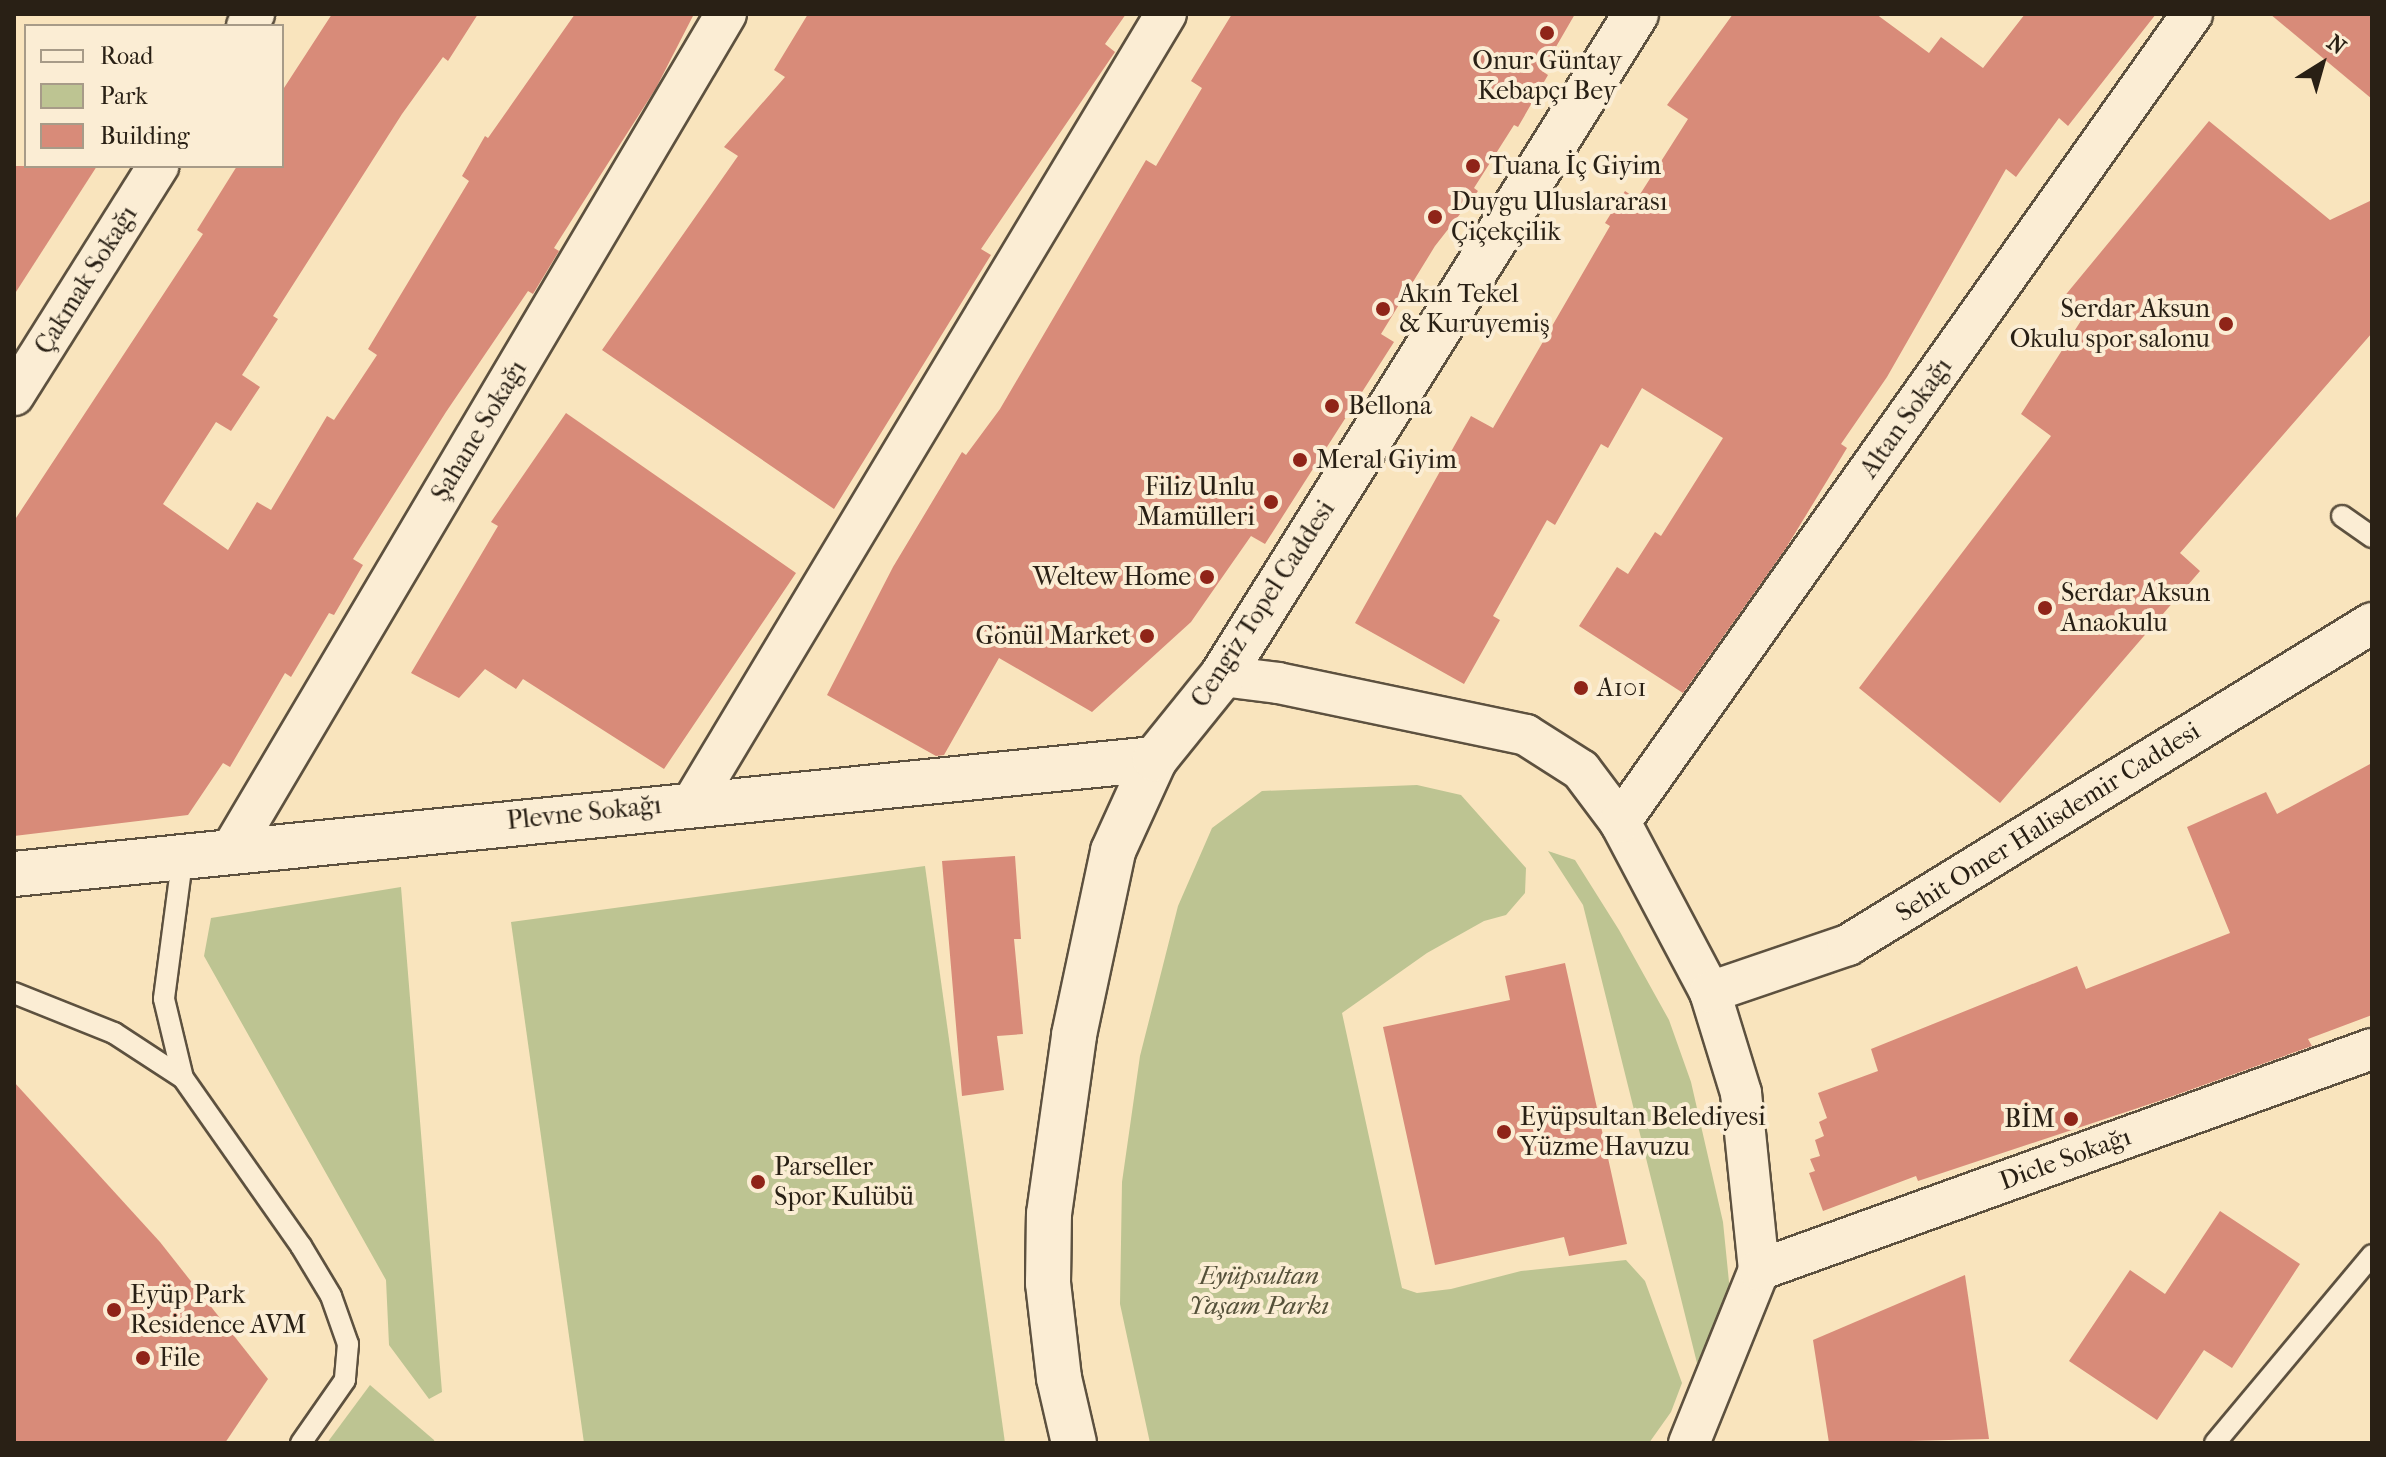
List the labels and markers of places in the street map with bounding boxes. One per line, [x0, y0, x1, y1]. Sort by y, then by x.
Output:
marker: Onur Güntay Kebapçı Bey [1538, 24, 1556, 42]
place label: Onur Güntay Kebapçı Bey [1472, 45, 1622, 106]
place label: Tuana İç Giyim [1489, 150, 1661, 182]
marker: Tuana İç Giyim [1464, 157, 1482, 175]
place label: Duygu Uluslararası Çiçekçilik [1451, 186, 1667, 248]
marker: Duygu Uluslararası Çiçekçilik [1426, 208, 1444, 226]
place label: Akın Tekel & Kuruyemiş [1399, 278, 1550, 340]
place label: Serdar Aksun Okulu spor salonu [2010, 293, 2210, 354]
marker: Akın Tekel & Kuruyemiş [1374, 300, 1392, 318]
marker: Serdar Aksun Okulu spor salonu [2217, 315, 2235, 333]
place label: Bellona [1348, 390, 1432, 422]
marker: Bellona [1323, 397, 1341, 415]
place label: Meral Giyim [1316, 444, 1457, 476]
marker: Meral Giyim [1291, 451, 1309, 469]
place label: Filiz Unlu Mamülleri [1137, 471, 1255, 532]
marker: Filiz Unlu Mamülleri [1262, 493, 1280, 511]
place label: Weltew Home [1033, 561, 1191, 593]
marker: Weltew Home [1198, 568, 1216, 586]
place label: Serdar Aksun Anaokulu [2061, 577, 2210, 638]
marker: Serdar Aksun Anaokulu [2036, 599, 2054, 617]
place label: Gönül Market [976, 620, 1131, 652]
marker: Gönül Market [1138, 627, 1156, 645]
place label: A101 [1597, 672, 1646, 704]
marker: A101 [1572, 679, 1590, 697]
place label: Eyüpsultan Belediyesi Yüzme Havuzu [1520, 1101, 1766, 1162]
place label: BİM [2004, 1103, 2055, 1135]
marker: BİM [2062, 1110, 2080, 1128]
marker: Eyüpsultan Belediyesi Yüzme Havuzu [1495, 1123, 1513, 1141]
place label: Parseller Spor Kulübü [774, 1151, 914, 1212]
marker: Parseller Spor Kulübü [749, 1173, 767, 1191]
place label: Eyüp Park Residence AVM [130, 1279, 306, 1340]
marker: Eyüp Park Residence AVM [105, 1301, 123, 1319]
place label: File [159, 1342, 200, 1374]
marker: File [134, 1349, 152, 1367]

